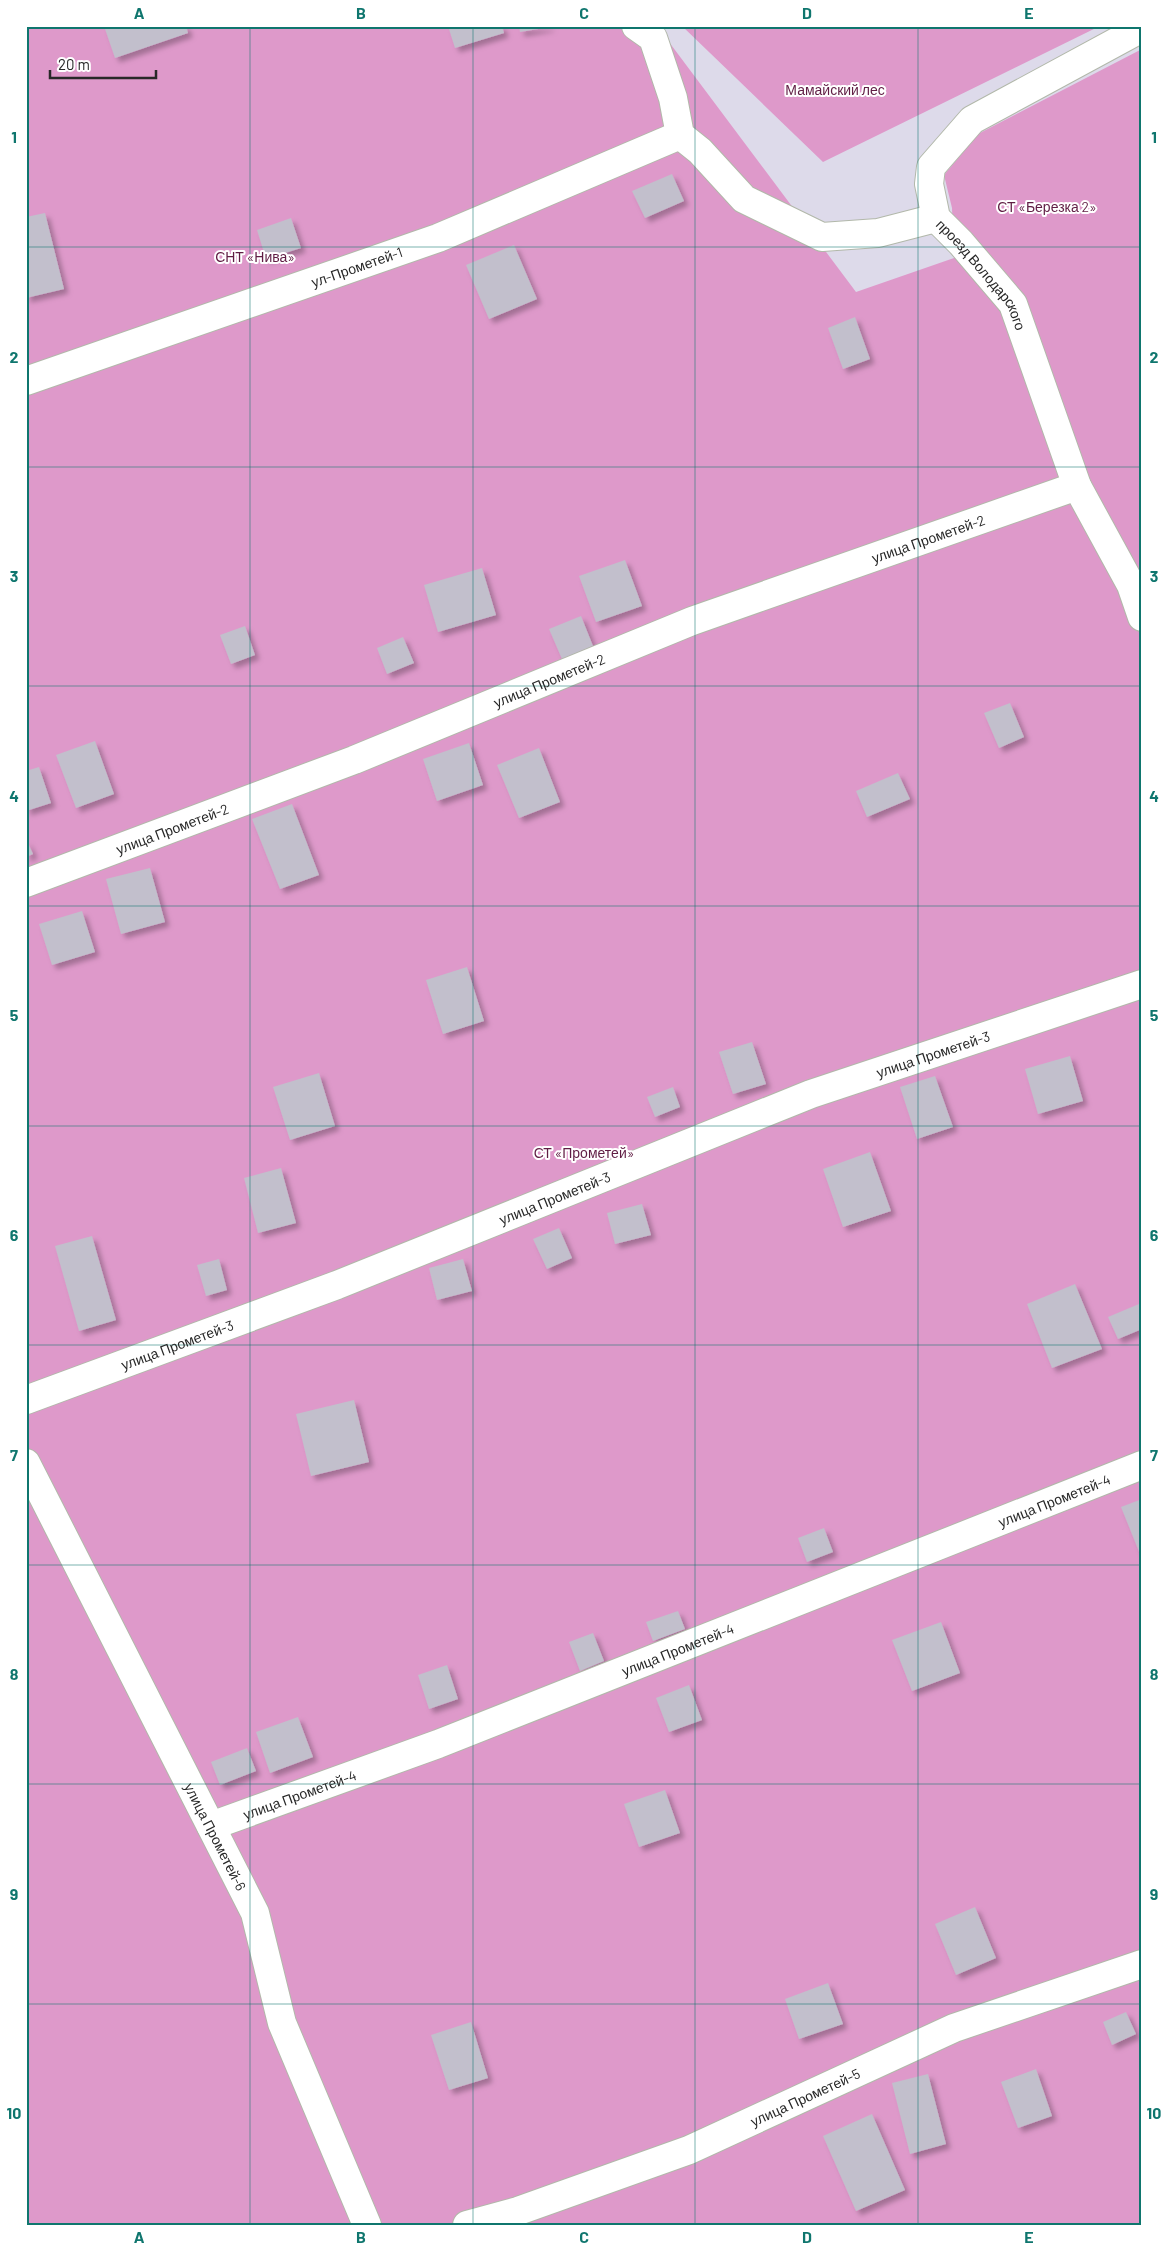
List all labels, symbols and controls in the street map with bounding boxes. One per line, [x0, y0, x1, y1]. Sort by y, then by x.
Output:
text: A [134, 3, 145, 22]
text: B [356, 3, 366, 22]
text: C [579, 3, 589, 22]
text: D [802, 3, 812, 22]
text: E [1024, 3, 1034, 22]
scale bar [50, 48, 156, 80]
text: 20 m [58, 55, 90, 73]
park label: Мамайский лес [785, 81, 885, 98]
text: 1 [11, 127, 17, 146]
text: 1 [1151, 127, 1157, 146]
park label: СТ «Березка 2» [997, 198, 1097, 215]
street label: проезд Володарского [933, 215, 1030, 332]
street label: ул-Прометей-1 [309, 243, 404, 290]
park label: СНТ «Нива» [215, 248, 295, 265]
text: 2 [10, 347, 19, 366]
text: 2 [1150, 347, 1159, 366]
street label: улица Прометей-2 [869, 511, 987, 566]
text: 3 [10, 566, 18, 585]
text: 3 [1150, 566, 1158, 585]
street label: улица Прометей-2 [491, 649, 607, 710]
text: 4 [9, 786, 19, 805]
text: 4 [1149, 786, 1159, 805]
street label: улица Прометей-2 [113, 799, 231, 857]
text: 5 [10, 1005, 19, 1024]
text: 5 [1150, 1005, 1159, 1024]
street label: улица Прометей-3 [874, 1027, 992, 1080]
park label: СТ «Прометей» [534, 1144, 634, 1161]
street label: улица Прометей-3 [496, 1167, 613, 1227]
text: 6 [10, 1225, 19, 1244]
text: 6 [1150, 1225, 1159, 1244]
street label: улица Прометей-3 [118, 1316, 236, 1373]
text: 7 [10, 1445, 18, 1464]
text: 7 [1150, 1445, 1158, 1464]
street label: улица Прометей-4 [996, 1470, 1113, 1530]
street label: улица Прометей-4 [619, 1619, 736, 1679]
text: 8 [10, 1664, 19, 1683]
text: 8 [1150, 1664, 1159, 1683]
street label: улица Прометей-4 [241, 1766, 358, 1822]
street label: улица Прометей-6 [182, 1780, 251, 1893]
text: 9 [10, 1884, 18, 1903]
text: 9 [1150, 1884, 1158, 1903]
street label: улица Прометей-5 [747, 2064, 862, 2129]
text: 10 [7, 2103, 21, 2122]
text: 10 [1147, 2103, 1161, 2122]
text: A [134, 2227, 145, 2246]
text: B [356, 2227, 366, 2246]
text: C [579, 2227, 589, 2246]
text: D [802, 2227, 812, 2246]
text: E [1024, 2227, 1034, 2246]

